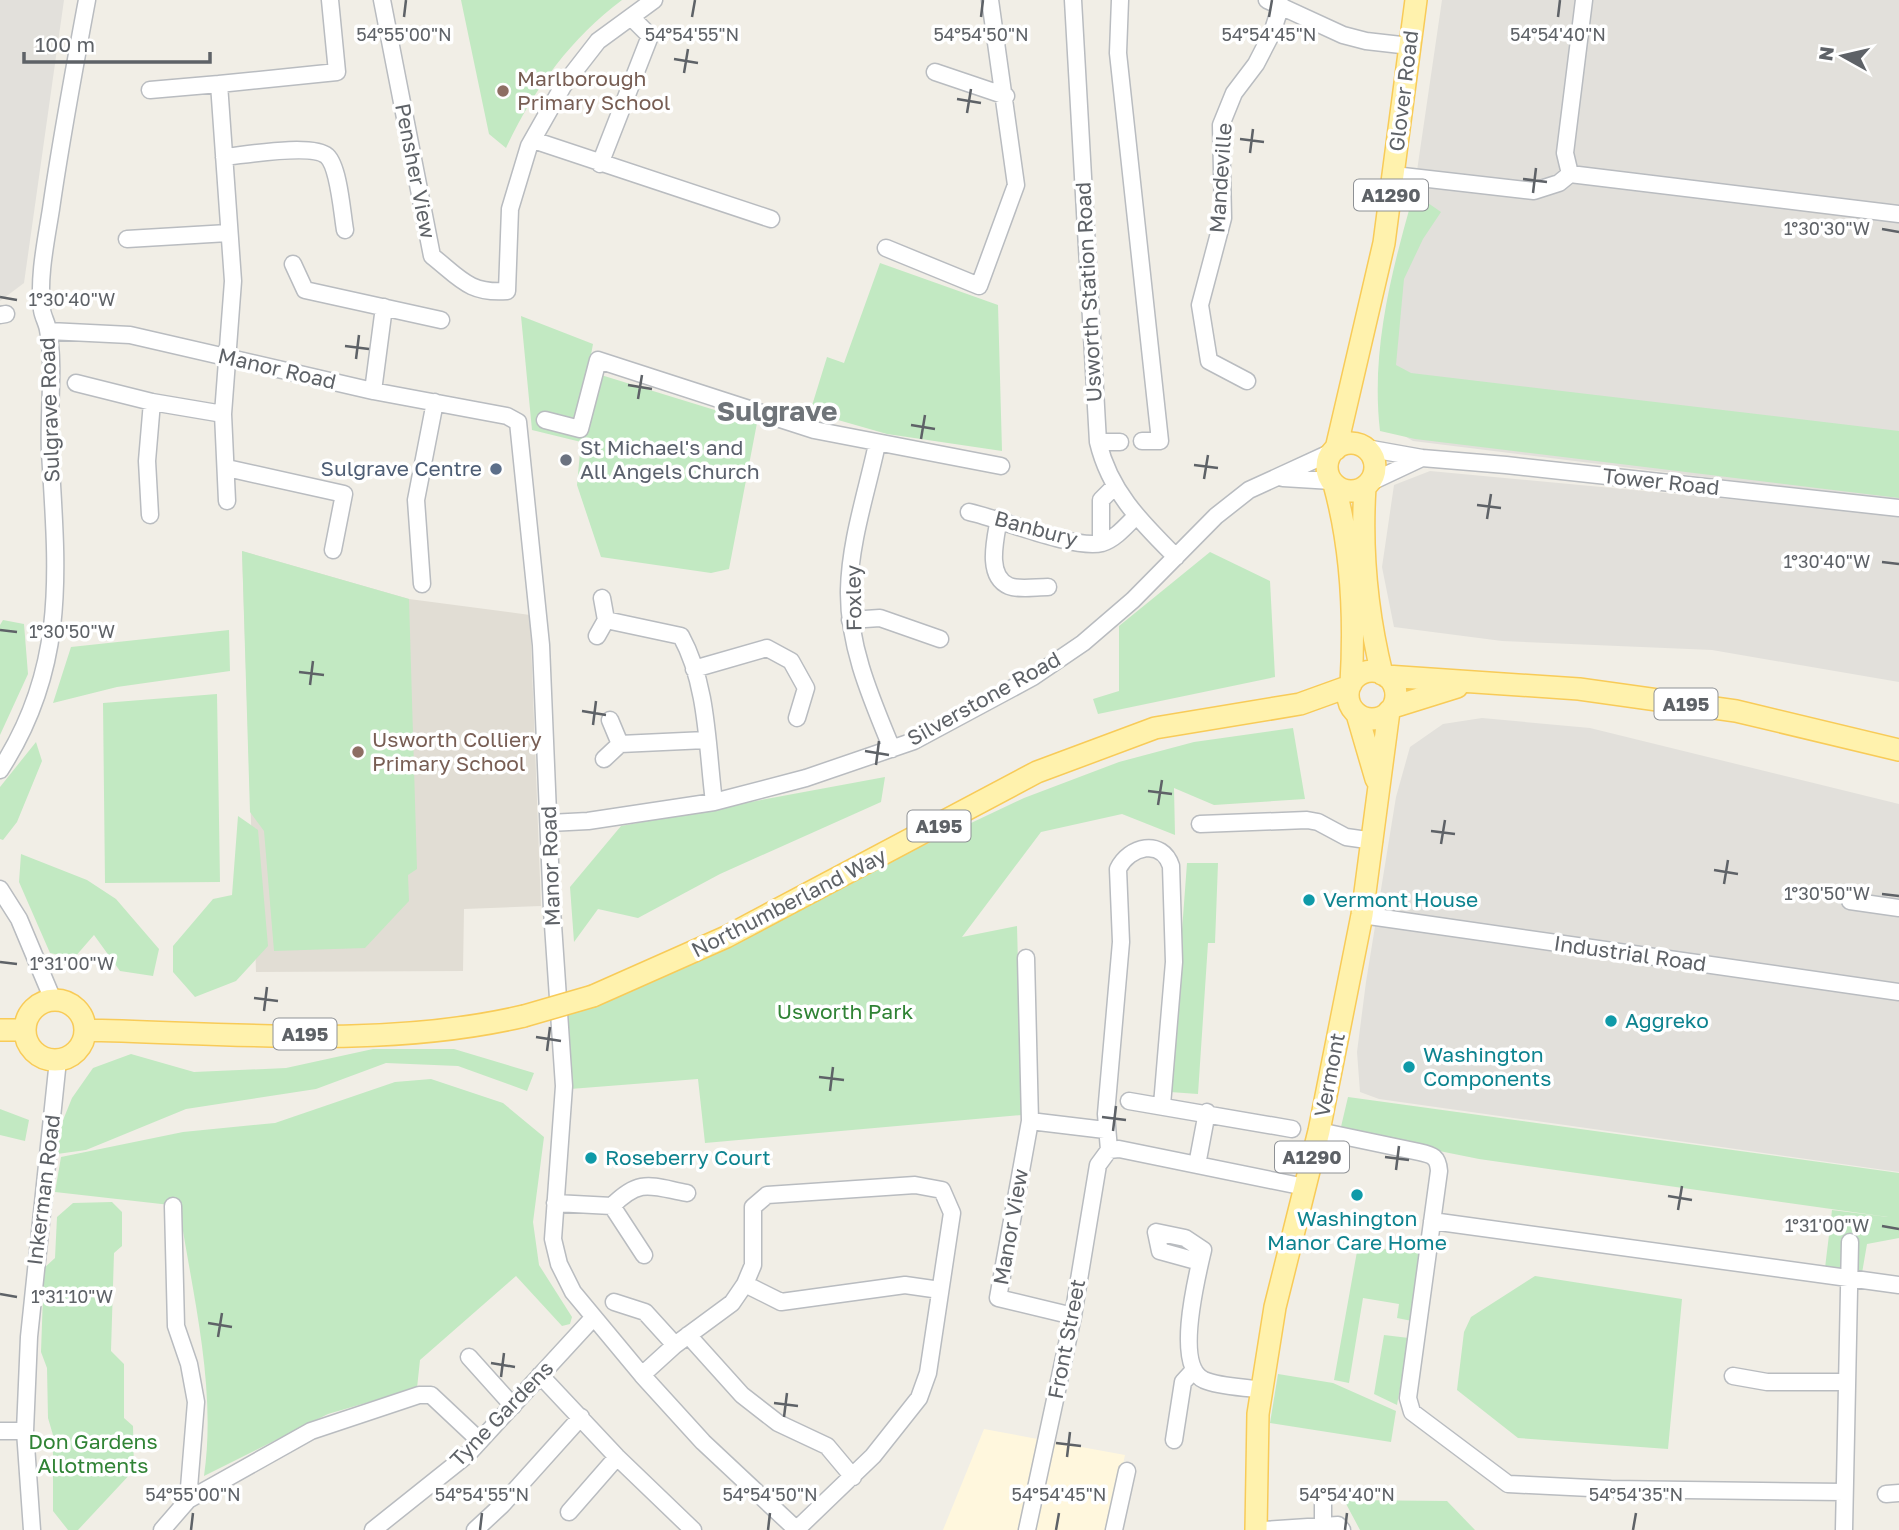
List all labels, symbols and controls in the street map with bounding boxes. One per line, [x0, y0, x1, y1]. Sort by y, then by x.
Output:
scale bar [24, 21, 210, 65]
north arrow [1808, 21, 1878, 91]
text: 54°55'00"N [356, 23, 452, 45]
text: 54°54'55"N [645, 23, 739, 45]
text: 54°54'50"N [933, 23, 1029, 45]
text: 54°54'45"N [1221, 23, 1317, 45]
text: 54°54'40"N [1510, 23, 1606, 45]
street label: Glover Road [1383, 29, 1423, 153]
text: 100 m [35, 31, 95, 57]
text: N [1813, 45, 1838, 62]
place label: Marlborough Primary School [517, 65, 671, 115]
marker: Marlborough Primary School [495, 83, 511, 99]
street label: Pensher View [390, 101, 442, 241]
street label: Mandeville [1203, 122, 1237, 234]
road number: A1290 [1354, 180, 1428, 210]
street label: Usworth Station Road [1069, 181, 1107, 403]
text: 1°30'30"W [1784, 217, 1870, 239]
text: 1°30'40"W [29, 288, 115, 310]
street label: Sulgrave Road [33, 337, 65, 483]
street label: Manor Road [216, 342, 339, 394]
district label: Sulgrave [717, 394, 837, 427]
place label: St Michael's and All Angels Church [580, 434, 760, 484]
marker: St Michael's and All Angels Church [558, 452, 574, 468]
place label: Sulgrave Centre [321, 455, 482, 481]
marker: Sulgrave Centre [488, 461, 504, 477]
street label: Tower Road [1601, 462, 1721, 500]
street label: Banbury [992, 504, 1081, 552]
text: 1°30'40"W [1784, 550, 1870, 572]
street label: Foxley [839, 565, 867, 631]
text: 1°30'50"W [29, 620, 115, 642]
street label: Silverstone Road [902, 645, 1065, 751]
road number: A195 [1654, 688, 1718, 720]
place label: Usworth Colliery Primary School [372, 726, 542, 776]
marker: Usworth Colliery Primary School [350, 744, 366, 760]
street label: Manor Road [535, 805, 565, 927]
road number: A195 [908, 810, 970, 842]
street label: Northumberland Way [687, 842, 891, 963]
text: 1°30'50"W [1784, 882, 1870, 904]
place label: Vermont House [1323, 886, 1478, 912]
marker: Vermont House [1301, 892, 1317, 908]
street label: Industrial Road [1552, 929, 1708, 977]
text: 1°31'00"W [30, 952, 114, 974]
park label: Usworth Park [777, 998, 913, 1024]
place label: Aggreko [1625, 1007, 1709, 1033]
marker: Aggreko [1603, 1013, 1619, 1029]
road number: A195 [274, 1018, 336, 1050]
street label: Vermont [1308, 1030, 1350, 1119]
place label: Washington Components [1423, 1041, 1551, 1091]
marker: Washington Components [1401, 1059, 1417, 1075]
street label: Inkerman Road [21, 1113, 65, 1267]
road number: A1290 [1275, 1142, 1349, 1172]
place label: Roseberry Court [605, 1144, 771, 1170]
marker: Roseberry Court [583, 1150, 599, 1166]
street label: Manor View [987, 1167, 1033, 1287]
marker: Washington Manor Care Home [1349, 1187, 1365, 1203]
place label: Washington Manor Care Home [1267, 1205, 1447, 1255]
text: 1°31'00"W [1785, 1214, 1869, 1236]
street label: Front Street [1042, 1277, 1090, 1401]
text: 1°31'10"W [31, 1285, 113, 1307]
street label: Tyne Gardens [444, 1355, 558, 1472]
park label: Don Gardens Allotments [28, 1428, 158, 1478]
text: 54°55'00"N [145, 1483, 241, 1505]
text: 54°54'55"N [435, 1483, 529, 1505]
text: 54°54'50"N [722, 1483, 818, 1505]
text: 54°54'45"N [1011, 1483, 1107, 1505]
text: 54°54'40"N [1299, 1483, 1395, 1505]
text: 54°54'35"N [1589, 1483, 1683, 1505]

